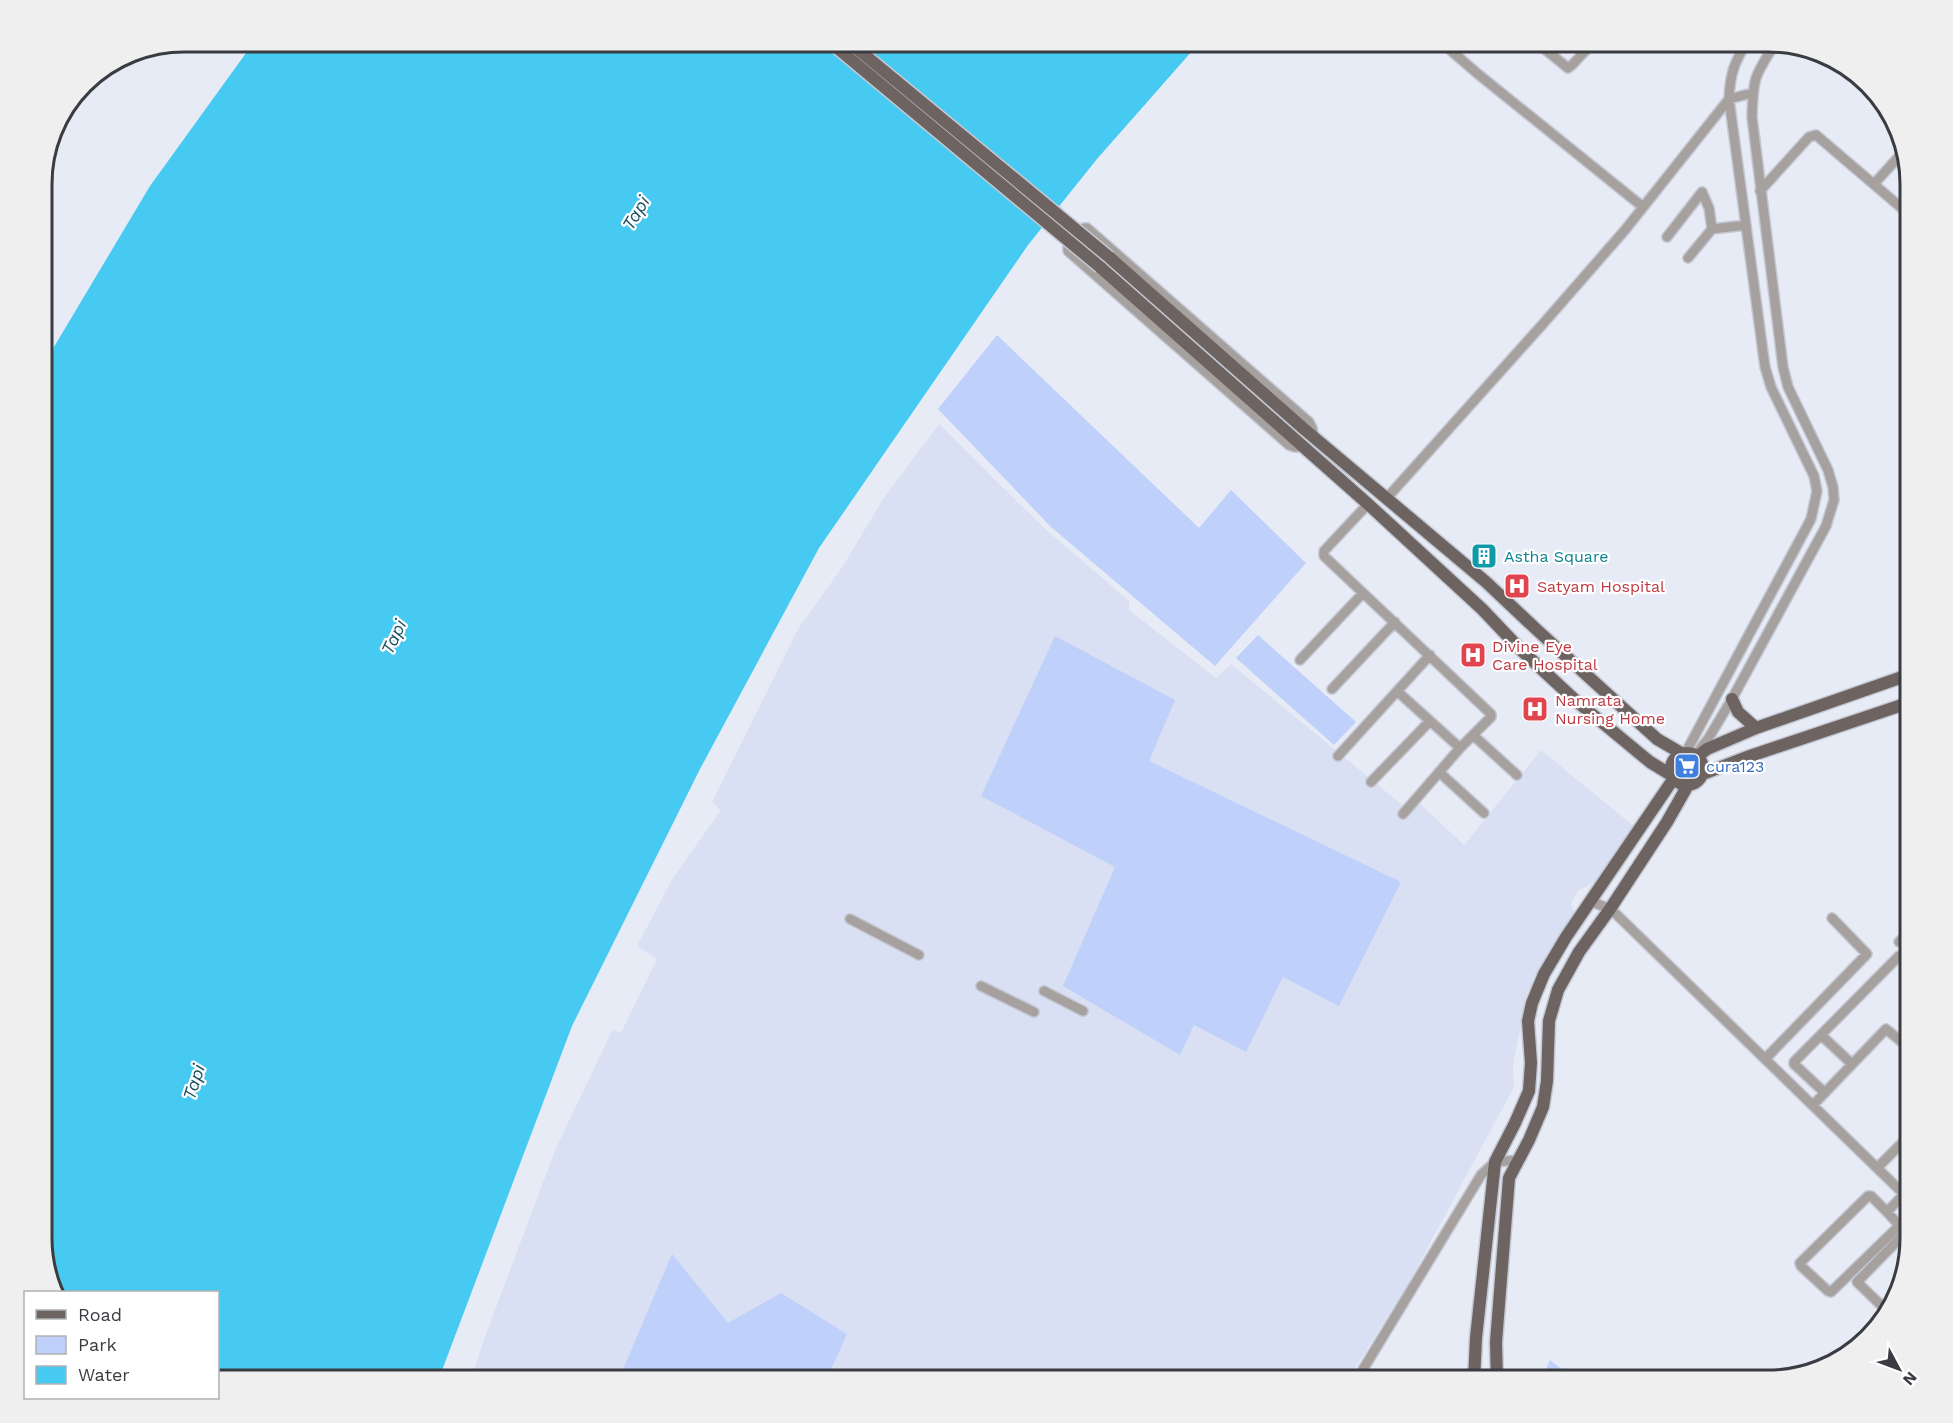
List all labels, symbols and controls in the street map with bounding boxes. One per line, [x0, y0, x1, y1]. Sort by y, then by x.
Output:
water label: Tapi [617, 191, 655, 234]
building icon: Astha Square [1469, 541, 1499, 571]
place label: Astha Square [1504, 547, 1608, 566]
hospital icon: Satyam Hospital [1502, 571, 1532, 601]
place label: Satyam Hospital [1537, 577, 1665, 596]
water label: Tapi [376, 615, 411, 657]
place label: Divine Eye Care Hospital [1492, 637, 1598, 674]
hospital icon: Divine Eye Care Hospital [1458, 640, 1488, 670]
place label: Namrata Nursing Home [1555, 691, 1665, 728]
hospital icon: Namrata Nursing Home [1520, 694, 1550, 724]
supermarket icon: cura123 [1672, 751, 1702, 781]
place label: cura123 [1706, 757, 1764, 776]
water label: Tapi [178, 1060, 209, 1102]
legend [24, 1291, 219, 1399]
text: Road [78, 1304, 122, 1325]
text: Park [78, 1334, 117, 1355]
north arrow [1869, 1339, 1929, 1399]
text: Water [78, 1364, 130, 1385]
text: N [1899, 1368, 1921, 1389]

